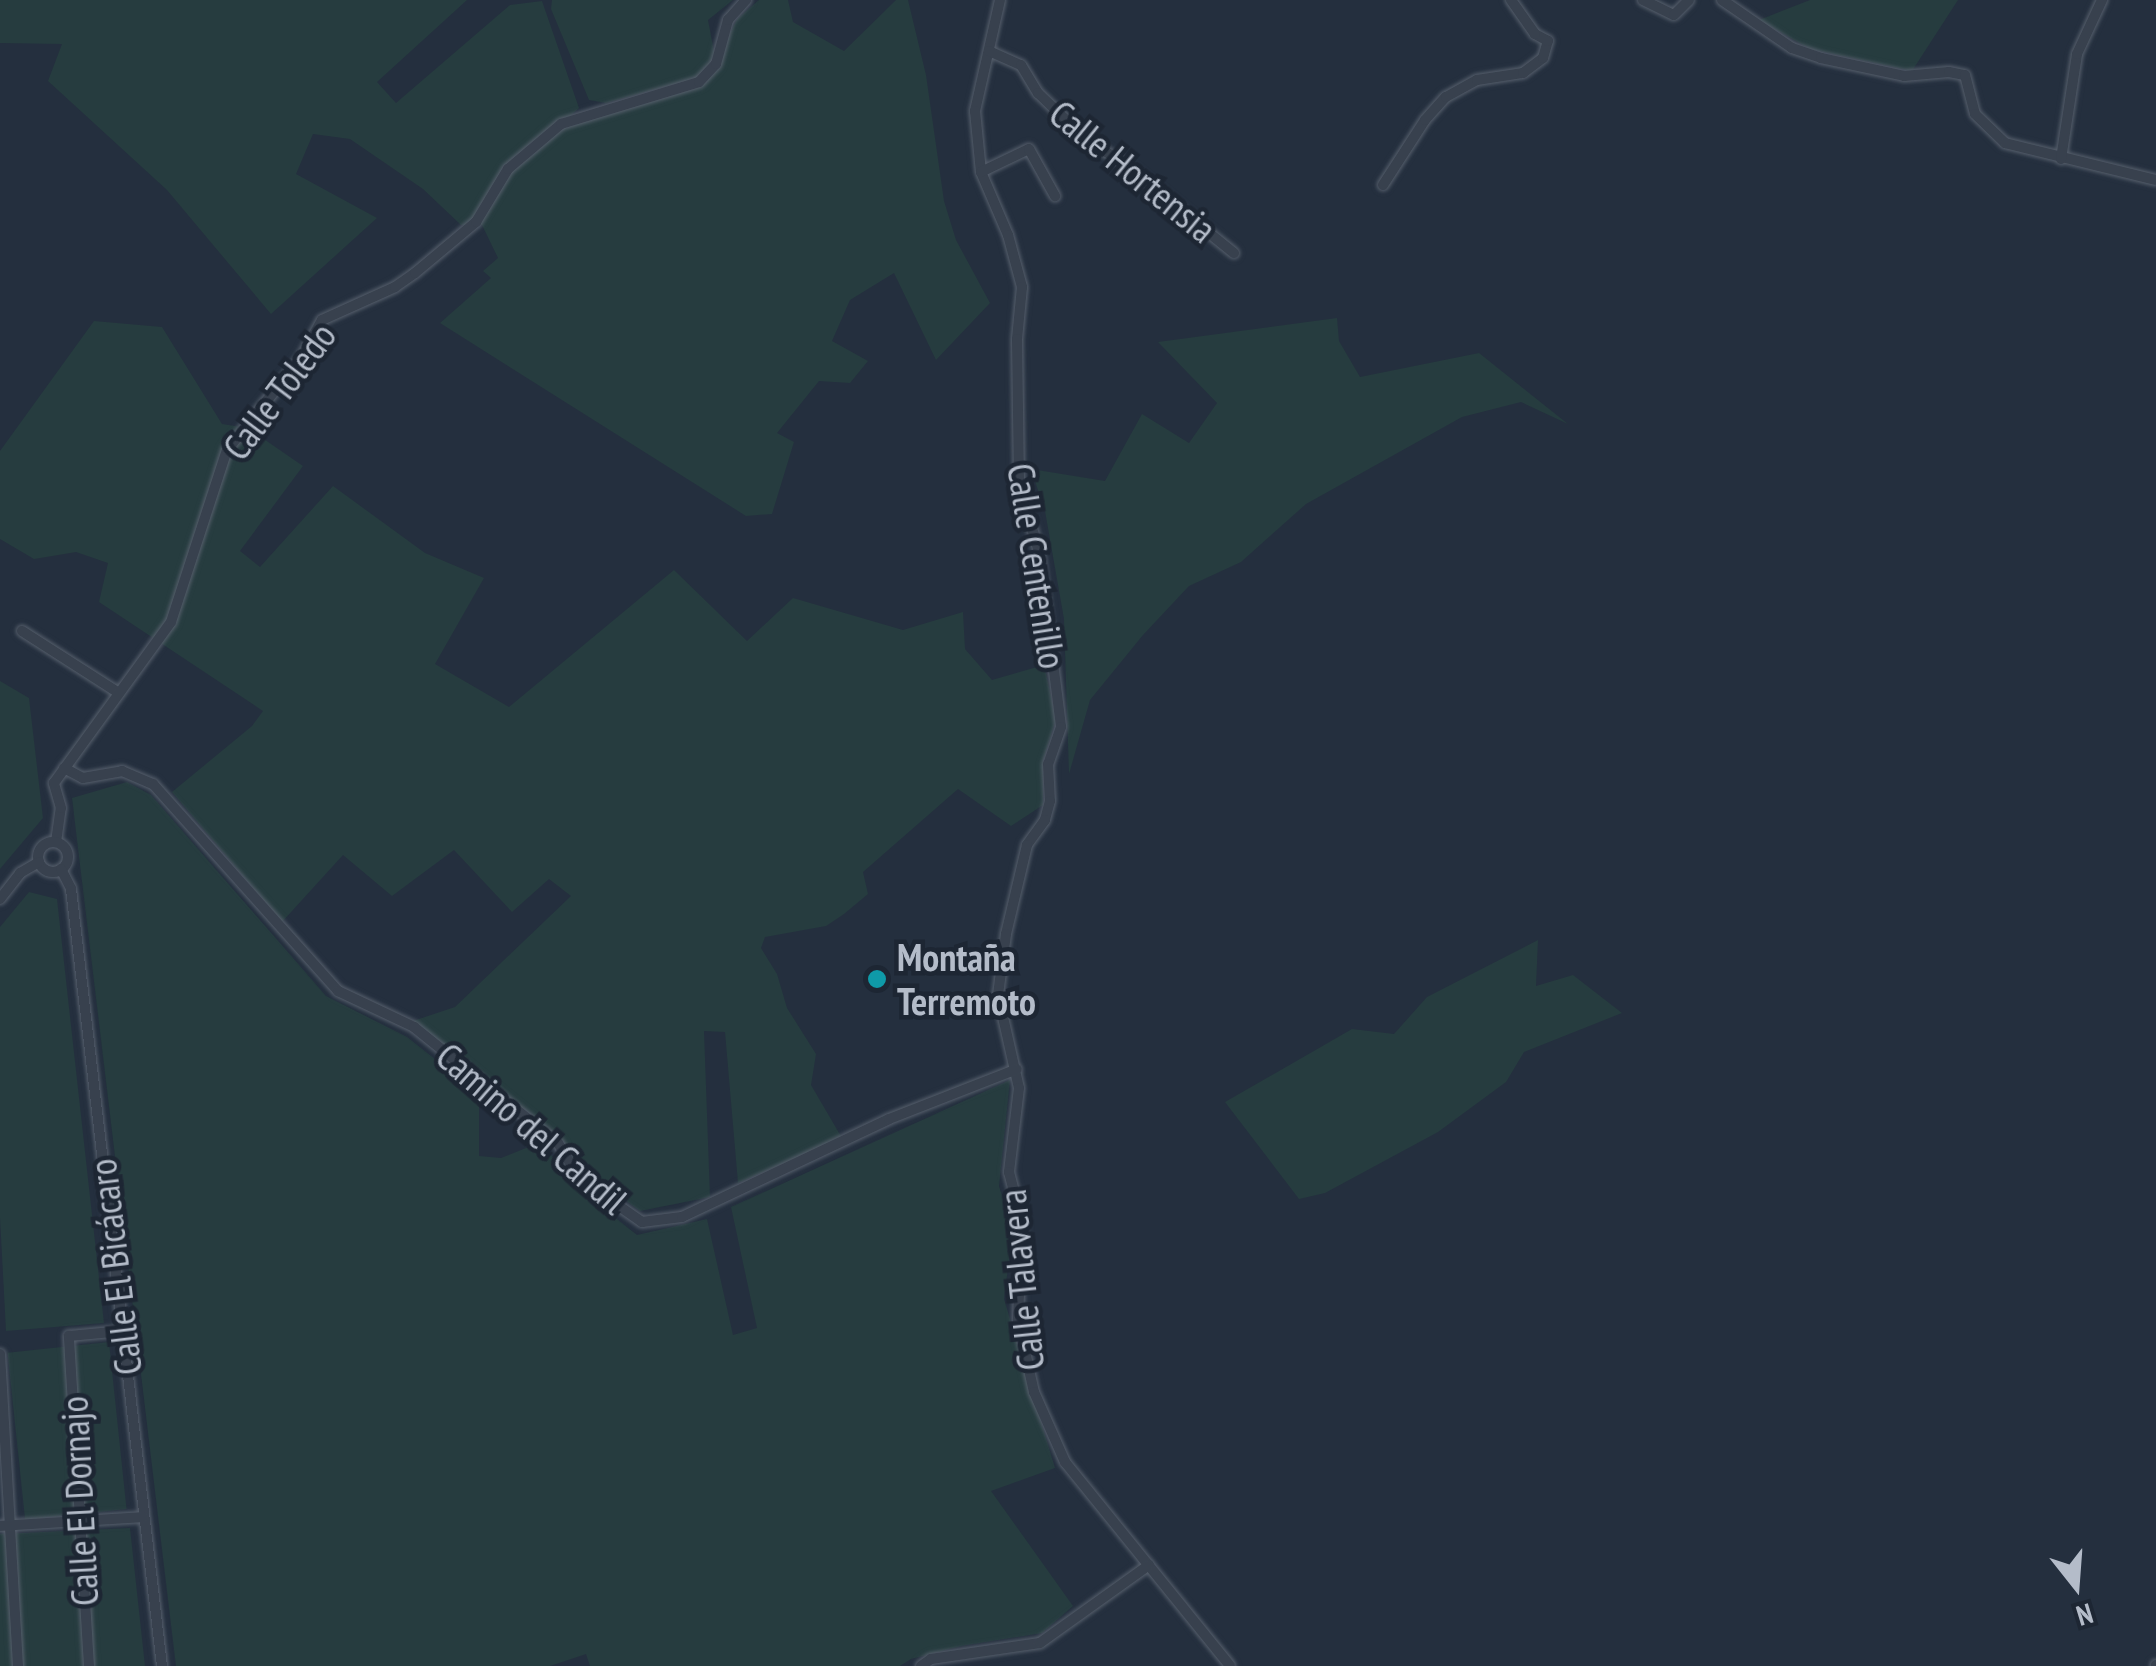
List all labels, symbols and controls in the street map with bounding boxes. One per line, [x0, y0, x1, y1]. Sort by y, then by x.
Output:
street label: Calle Hortensia [1041, 90, 1225, 252]
street label: Calle Toledo [213, 313, 345, 469]
street label: Calle Centenillo [998, 460, 1076, 672]
place label: Montaña Terremoto [897, 934, 1036, 1024]
marker: Montaña Terremoto [866, 968, 888, 990]
street label: Camino del Candil [427, 1033, 637, 1223]
street label: Calle El Bicácaro [79, 1156, 151, 1378]
street label: Calle Talavera [989, 1187, 1053, 1373]
street label: Calle El Dornajo [51, 1395, 107, 1607]
north arrow [2026, 1536, 2126, 1636]
text: N [2072, 1595, 2098, 1635]

